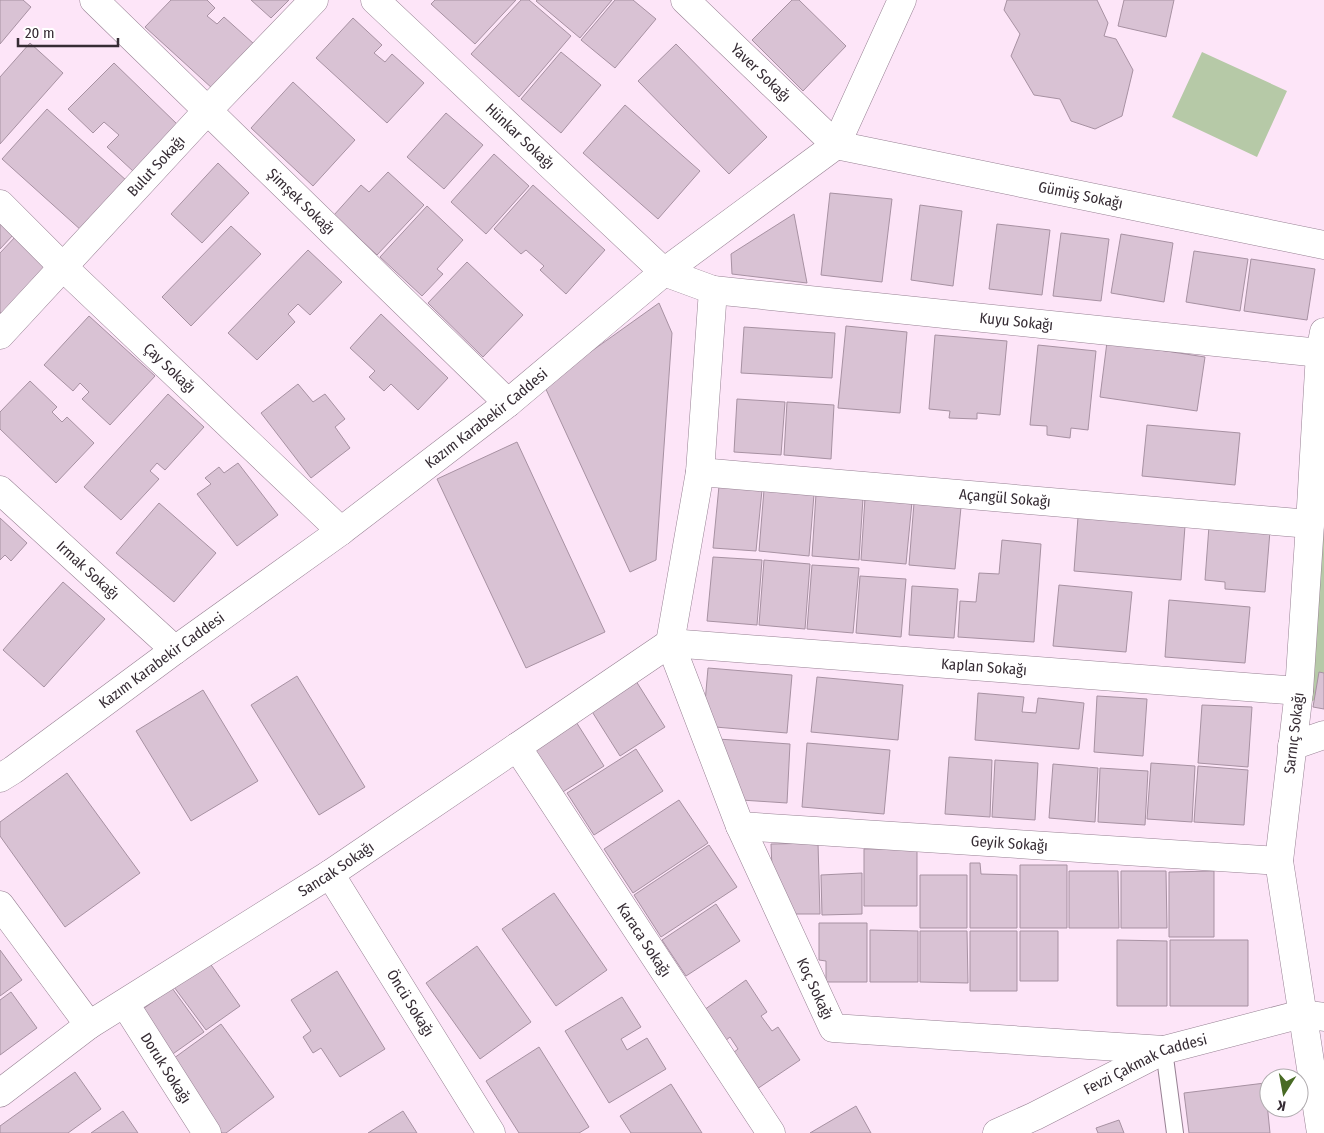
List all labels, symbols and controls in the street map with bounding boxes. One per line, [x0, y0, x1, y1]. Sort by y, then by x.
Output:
scale bar [18, 15, 118, 47]
text: 20 m [25, 24, 55, 42]
street label: Yaver Sokağı [727, 40, 795, 106]
street label: Hünkar Sokağı [482, 100, 558, 173]
street label: Bulut Sokağı [124, 132, 189, 200]
street label: Şimşek Sokağı [264, 165, 339, 238]
street label: Gümüş Sokağı [1037, 178, 1124, 213]
street label: Kuyu Sokağı [979, 309, 1054, 334]
street label: Çay Sokağı [140, 339, 199, 397]
street label: Kazım Karabekir Caddesi [422, 365, 551, 472]
street label: Açangül Sokağı [958, 485, 1051, 511]
street label: Irmak Sokağı [53, 537, 123, 604]
street label: Kazım Karabekir Caddesi [95, 609, 228, 712]
street label: Kaplan Sokağı [941, 655, 1028, 679]
street label: Sarnıç Sokağı [1280, 691, 1308, 775]
street label: Geyik Sokağı [970, 832, 1049, 855]
street label: Sancak Sokağı [295, 838, 377, 901]
street label: Karaca Sokağı [613, 900, 675, 980]
street label: Koç Sokağı [793, 955, 837, 1022]
street label: Öncü Sokağı [383, 966, 438, 1040]
street label: Doruk Sokağı [137, 1029, 195, 1107]
street label: Fevzi Çakmak Caddesi [1081, 1030, 1209, 1099]
north arrow [1259, 1068, 1309, 1118]
text: K [1275, 1096, 1287, 1114]

